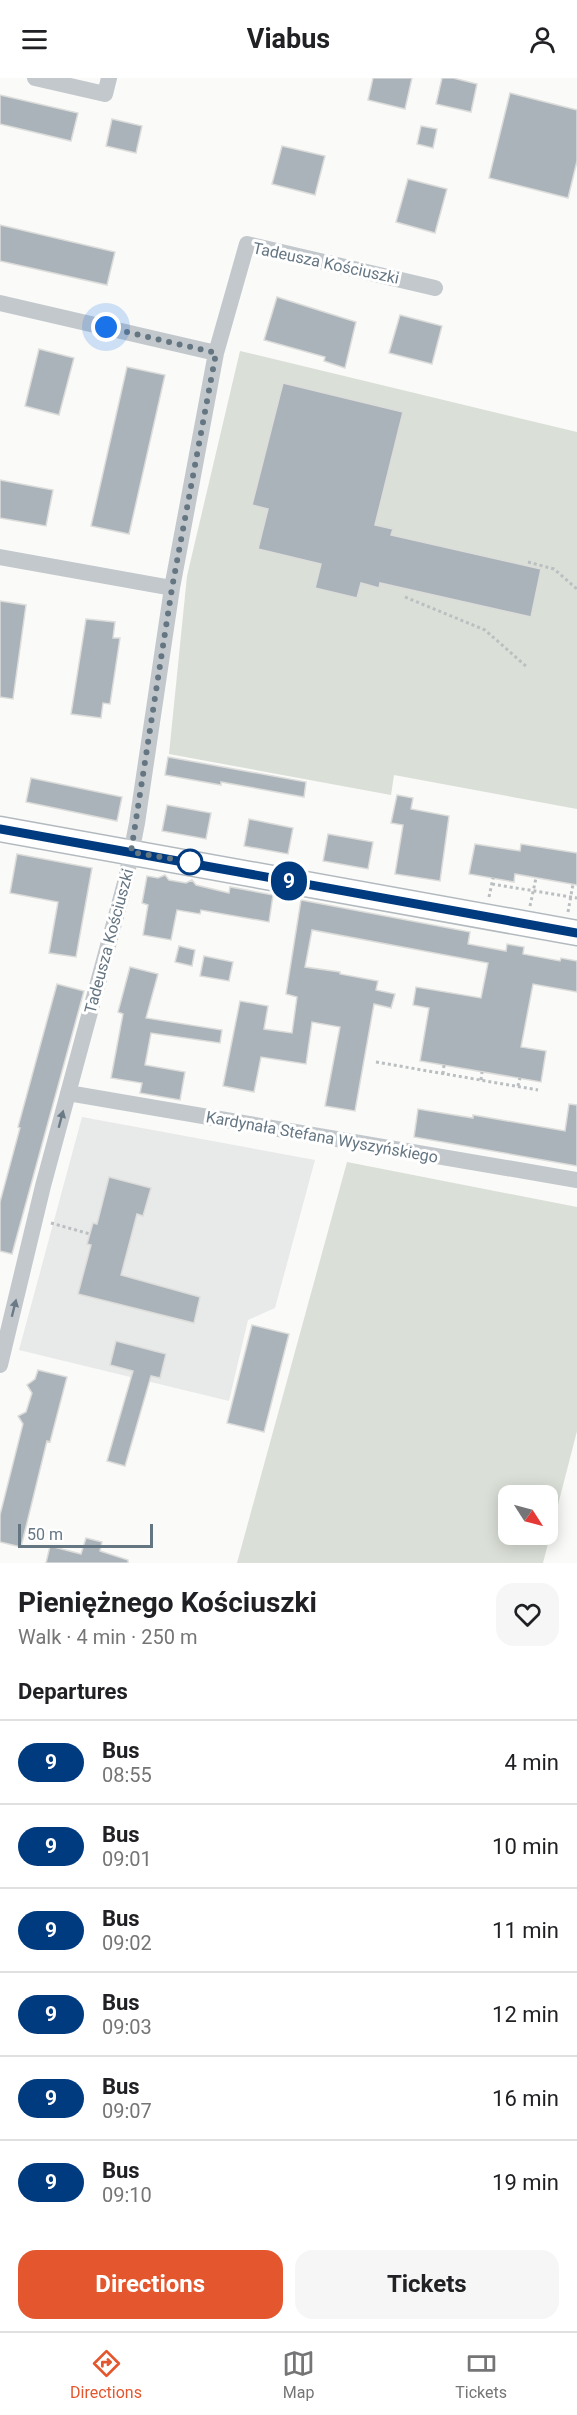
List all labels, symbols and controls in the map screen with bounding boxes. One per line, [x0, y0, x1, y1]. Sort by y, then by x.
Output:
icon: menu [18, 23, 51, 56]
text: Viabus [247, 23, 330, 55]
icon: person [526, 23, 559, 56]
street label: Tadeusza Kościuszki [251, 238, 401, 288]
your location [91, 312, 121, 342]
unlabelled marker [177, 849, 203, 875]
line badge: 9 [270, 862, 308, 900]
street label: Tadeusza Kościuszki [81, 867, 137, 1015]
text: 9 [283, 869, 295, 893]
street label: Kardynała Stefana Wyszyńskiego [204, 1107, 440, 1167]
one-way arrow [57, 1110, 66, 1128]
one-way arrow [9, 1299, 19, 1317]
north arrow [498, 1485, 558, 1545]
map controls [498, 1485, 558, 1545]
scale bar [18, 1521, 153, 1548]
text: 50 m [27, 1525, 63, 1544]
button: heart [496, 1583, 559, 1646]
text: Pieniężnego Kościuszki [18, 1586, 317, 1619]
text: Walk · 4 min · 250 m [18, 1625, 197, 1649]
text: Departures [18, 1679, 128, 1704]
text: Bus [102, 1738, 140, 1763]
text: 9 [45, 1750, 57, 1774]
text: 4 min [504, 1750, 559, 1775]
text: 08:55 [102, 1763, 152, 1787]
text: Bus [102, 1822, 140, 1847]
text: 9 [45, 1834, 57, 1858]
text: 10 min [492, 1834, 559, 1859]
text: 09:01 [102, 1847, 152, 1871]
text: Bus [102, 1906, 140, 1931]
text: 9 [45, 1918, 57, 1942]
text: 11 min [492, 1918, 559, 1943]
text: 09:02 [102, 1931, 152, 1955]
text: Bus [102, 1990, 140, 2015]
text: 9 [45, 2002, 57, 2026]
text: 12 min [492, 2002, 559, 2027]
text: 09:03 [102, 2015, 152, 2039]
text: Bus [102, 2074, 140, 2099]
text: 9 [45, 2086, 57, 2110]
text: 16 min [492, 2086, 559, 2111]
text: 09:07 [102, 2099, 152, 2123]
text: Bus [102, 2158, 140, 2183]
text: 9 [45, 2170, 57, 2194]
text: 19 min [492, 2170, 559, 2195]
text: 09:10 [102, 2183, 152, 2207]
button: Directions [18, 2250, 283, 2319]
button: Tickets [295, 2250, 559, 2319]
tab: Directions [70, 2347, 142, 2402]
tab: Map [282, 2347, 315, 2402]
tab: Tickets [455, 2347, 507, 2402]

